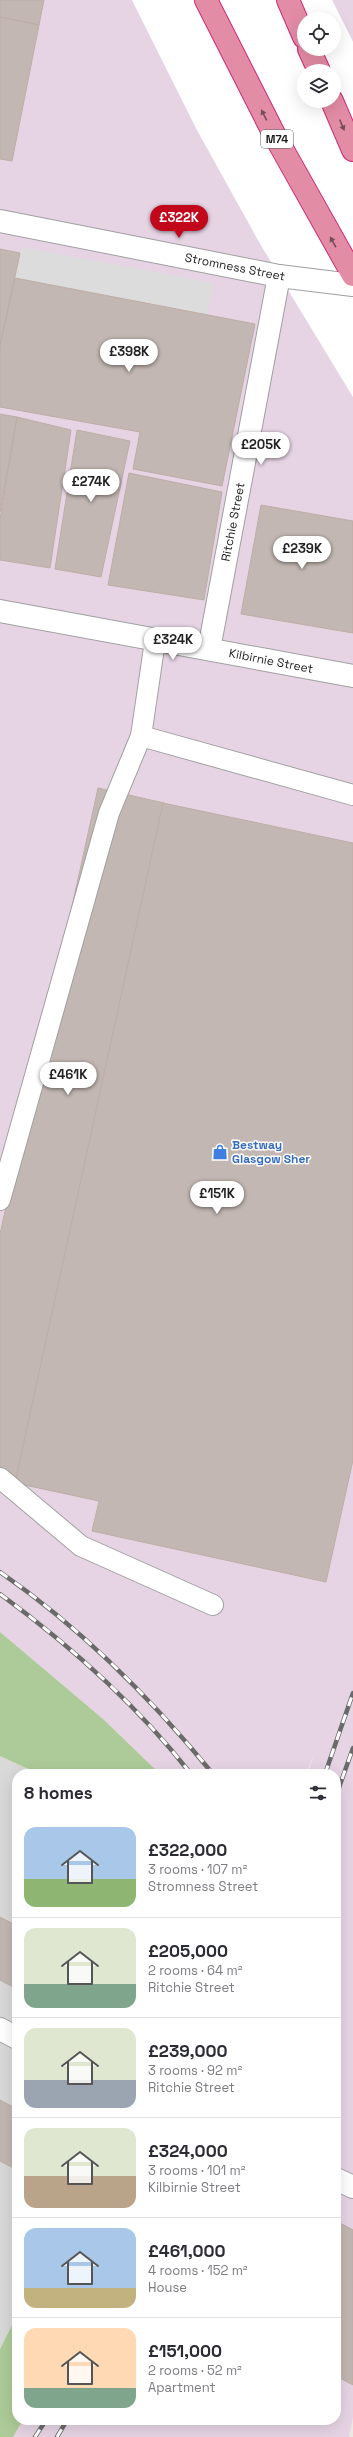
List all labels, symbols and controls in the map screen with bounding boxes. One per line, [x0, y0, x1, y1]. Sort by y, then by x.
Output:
map controls [297, 12, 341, 108]
button: locate [297, 12, 341, 56]
button: layers [297, 64, 341, 108]
one-way arrow [261, 109, 268, 121]
one-way arrow [339, 120, 345, 131]
road number: M74 [261, 130, 293, 148]
pin: £322K [151, 205, 207, 239]
text: £322K [159, 209, 199, 226]
one-way arrow [330, 236, 337, 247]
street label: Stromness Street [184, 249, 286, 285]
pin: £398K [101, 339, 157, 373]
text: £398K [109, 343, 149, 360]
pin: £205K [233, 432, 289, 466]
text: £205K [241, 436, 281, 453]
pin: £274K [63, 469, 119, 503]
text: £274K [72, 473, 110, 490]
street label: Ritchie Street [217, 481, 249, 563]
pin: £239K [274, 536, 330, 570]
text: £239K [282, 540, 322, 557]
pin: £324K [145, 627, 201, 661]
text: £324K [153, 631, 193, 648]
street label: Kilbirnie Street [227, 645, 315, 677]
pin: £461K [40, 1062, 96, 1096]
text: £461K [49, 1066, 87, 1083]
place label: Bestway Glasgow Sher [232, 1137, 310, 1167]
shop icon: Bestway Glasgow Sher [211, 1143, 229, 1161]
pin: £151K [189, 1181, 245, 1215]
text: £151K [199, 1185, 235, 1202]
text: 8 homes [24, 1782, 93, 1804]
icon: filters [307, 1782, 329, 1804]
text: £322,000 [148, 1839, 227, 1861]
icon: home [56, 1843, 104, 1891]
text: 3 rooms · 107 m² [148, 1861, 247, 1878]
text: Stromness Street [148, 1878, 258, 1895]
text: £205,000 [148, 1940, 228, 1962]
icon: home [56, 1944, 104, 1992]
text: 2 rooms · 64 m² [148, 1962, 242, 1979]
text: Ritchie Street [148, 1979, 235, 1996]
text: £239,000 [148, 2040, 227, 2062]
icon: home [56, 2044, 104, 2092]
text: 3 rooms · 92 m² [148, 2062, 242, 2079]
text: Ritchie Street [148, 2079, 235, 2096]
text: £324,000 [148, 2140, 228, 2162]
icon: home [56, 2144, 104, 2192]
text: 3 rooms · 101 m² [148, 2162, 246, 2179]
text: Kilbirnie Street [148, 2179, 241, 2196]
text: £461,000 [148, 2240, 226, 2262]
icon: home [56, 2244, 104, 2292]
text: 4 rooms · 152 m² [148, 2262, 248, 2279]
text: House [148, 2279, 187, 2296]
text: £151,000 [148, 2340, 222, 2362]
icon: home [56, 2344, 104, 2392]
text: 2 rooms · 52 m² [148, 2362, 242, 2379]
text: Apartment [148, 2379, 216, 2396]

